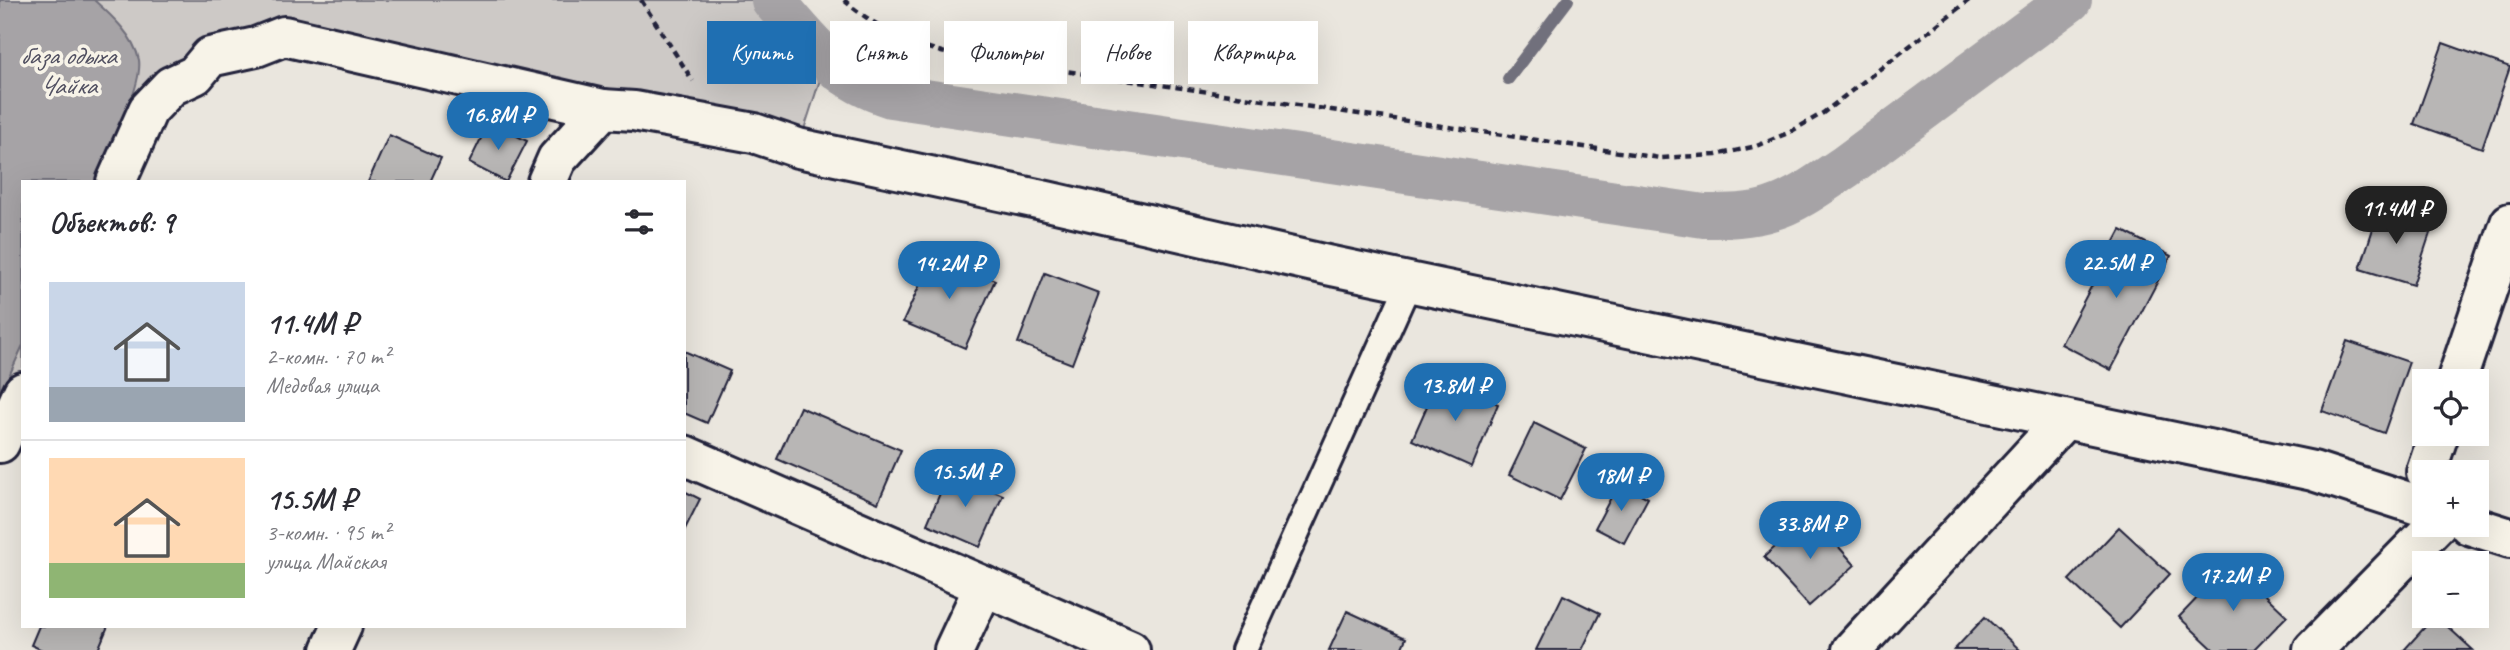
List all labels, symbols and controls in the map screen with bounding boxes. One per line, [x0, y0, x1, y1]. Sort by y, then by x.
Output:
chip: Купить [707, 21, 816, 84]
chip: Снять [830, 21, 930, 84]
chip: Фильтры [944, 21, 1067, 84]
chip: Новое [1081, 21, 1174, 84]
chip: Квартира [1188, 21, 1318, 84]
water label: база одыха Чайка [20, 39, 119, 102]
pin: 16.8M ₽ [433, 92, 563, 152]
text: 16.8M ₽ [463, 100, 533, 129]
pin: 11.4M ₽ [2331, 187, 2461, 246]
text: 11.4M ₽ [2361, 194, 2431, 223]
text: Объектов: 9 [49, 203, 174, 241]
icon: filters [620, 203, 658, 241]
pin: 22.5M ₽ [2051, 240, 2181, 300]
pin: 14.2M ₽ [884, 242, 1014, 301]
text: 22.5M ₽ [2081, 248, 2151, 277]
text: 14.2M ₽ [914, 249, 984, 278]
text: 11.4M ₽ [266, 304, 357, 342]
icon: home [105, 310, 189, 394]
text: 2-комн. · 70 m² [266, 342, 390, 371]
pin: 13.8M ₽ [1390, 364, 1520, 423]
map controls [2412, 369, 2489, 628]
button: locate [2412, 369, 2489, 446]
text: Медовая улица [266, 371, 379, 400]
text: 13.8M ₽ [1420, 371, 1490, 400]
pin: 15.5M ₽ [900, 449, 1030, 509]
pin: 18M ₽ [1572, 454, 1670, 513]
text: 15.5M ₽ [930, 457, 1000, 486]
button: + [2412, 460, 2489, 537]
text: 18M ₽ [1594, 461, 1648, 490]
text: 15.5M ₽ [266, 480, 356, 518]
icon: home [105, 486, 189, 570]
pin: 33.8M ₽ [1745, 502, 1875, 561]
text: 33.8M ₽ [1775, 509, 1845, 538]
text: 3-комн. · 95 m² [266, 518, 390, 547]
text: улица Майская [266, 547, 386, 576]
button: − [2412, 551, 2489, 628]
pin: 17.2M ₽ [2168, 554, 2298, 613]
text: 17.2M ₽ [2198, 561, 2268, 590]

